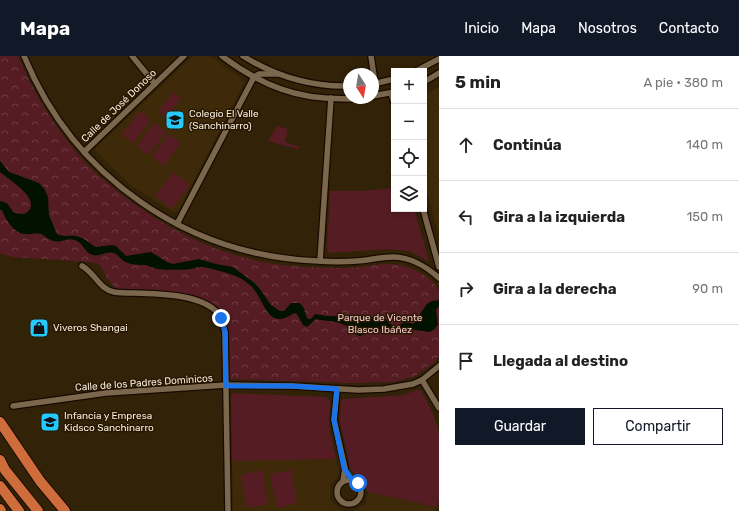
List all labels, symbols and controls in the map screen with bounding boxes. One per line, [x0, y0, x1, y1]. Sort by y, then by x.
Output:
text: Mapa [20, 17, 70, 40]
text: Inicio [464, 20, 499, 37]
text: Mapa [521, 20, 556, 37]
text: Nosotros [578, 20, 637, 37]
text: Contacto [659, 20, 719, 37]
street label: Calle de José Donoso [79, 67, 159, 145]
north arrow [343, 68, 379, 104]
map controls [391, 68, 427, 212]
button: + [391, 68, 427, 104]
text: 5 min [455, 72, 501, 92]
text: A pie · 380 m [644, 75, 723, 90]
button: − [391, 104, 427, 140]
place label: Colegio El Valle (Sanchinarro) [189, 108, 259, 132]
school or university icon: Colegio El Valle (Sanchinarro) [164, 109, 186, 131]
icon: ahead [455, 134, 477, 156]
text: Continúa [493, 136, 562, 154]
text: 140 m [686, 137, 723, 152]
button: locate [391, 140, 427, 176]
button: layers [391, 176, 427, 212]
icon: left [455, 206, 477, 228]
text: Gira a la izquierda [493, 208, 625, 226]
text: 150 m [687, 209, 723, 224]
icon: right [455, 278, 477, 300]
text: Gira a la derecha [493, 280, 617, 298]
text: 90 m [692, 281, 723, 296]
route end [212, 309, 230, 327]
park label: Parque de Vicente Blasco Ibáñez [338, 312, 423, 336]
shop icon: Viveros Shangai [28, 317, 50, 339]
place label: Viveros Shangai [53, 322, 128, 334]
icon: arrive [455, 350, 477, 372]
text: Llegada al destino [493, 352, 628, 370]
street label: Calle de los Padres Dominicos [75, 372, 213, 394]
button: Guardar [455, 408, 585, 445]
button: Compartir [593, 408, 723, 445]
place label: Infancia y Empresa Kidsco Sanchinarro [64, 410, 154, 434]
school or university icon: Infancia y Empresa Kidsco Sanchinarro [39, 411, 61, 433]
route start [349, 474, 367, 492]

